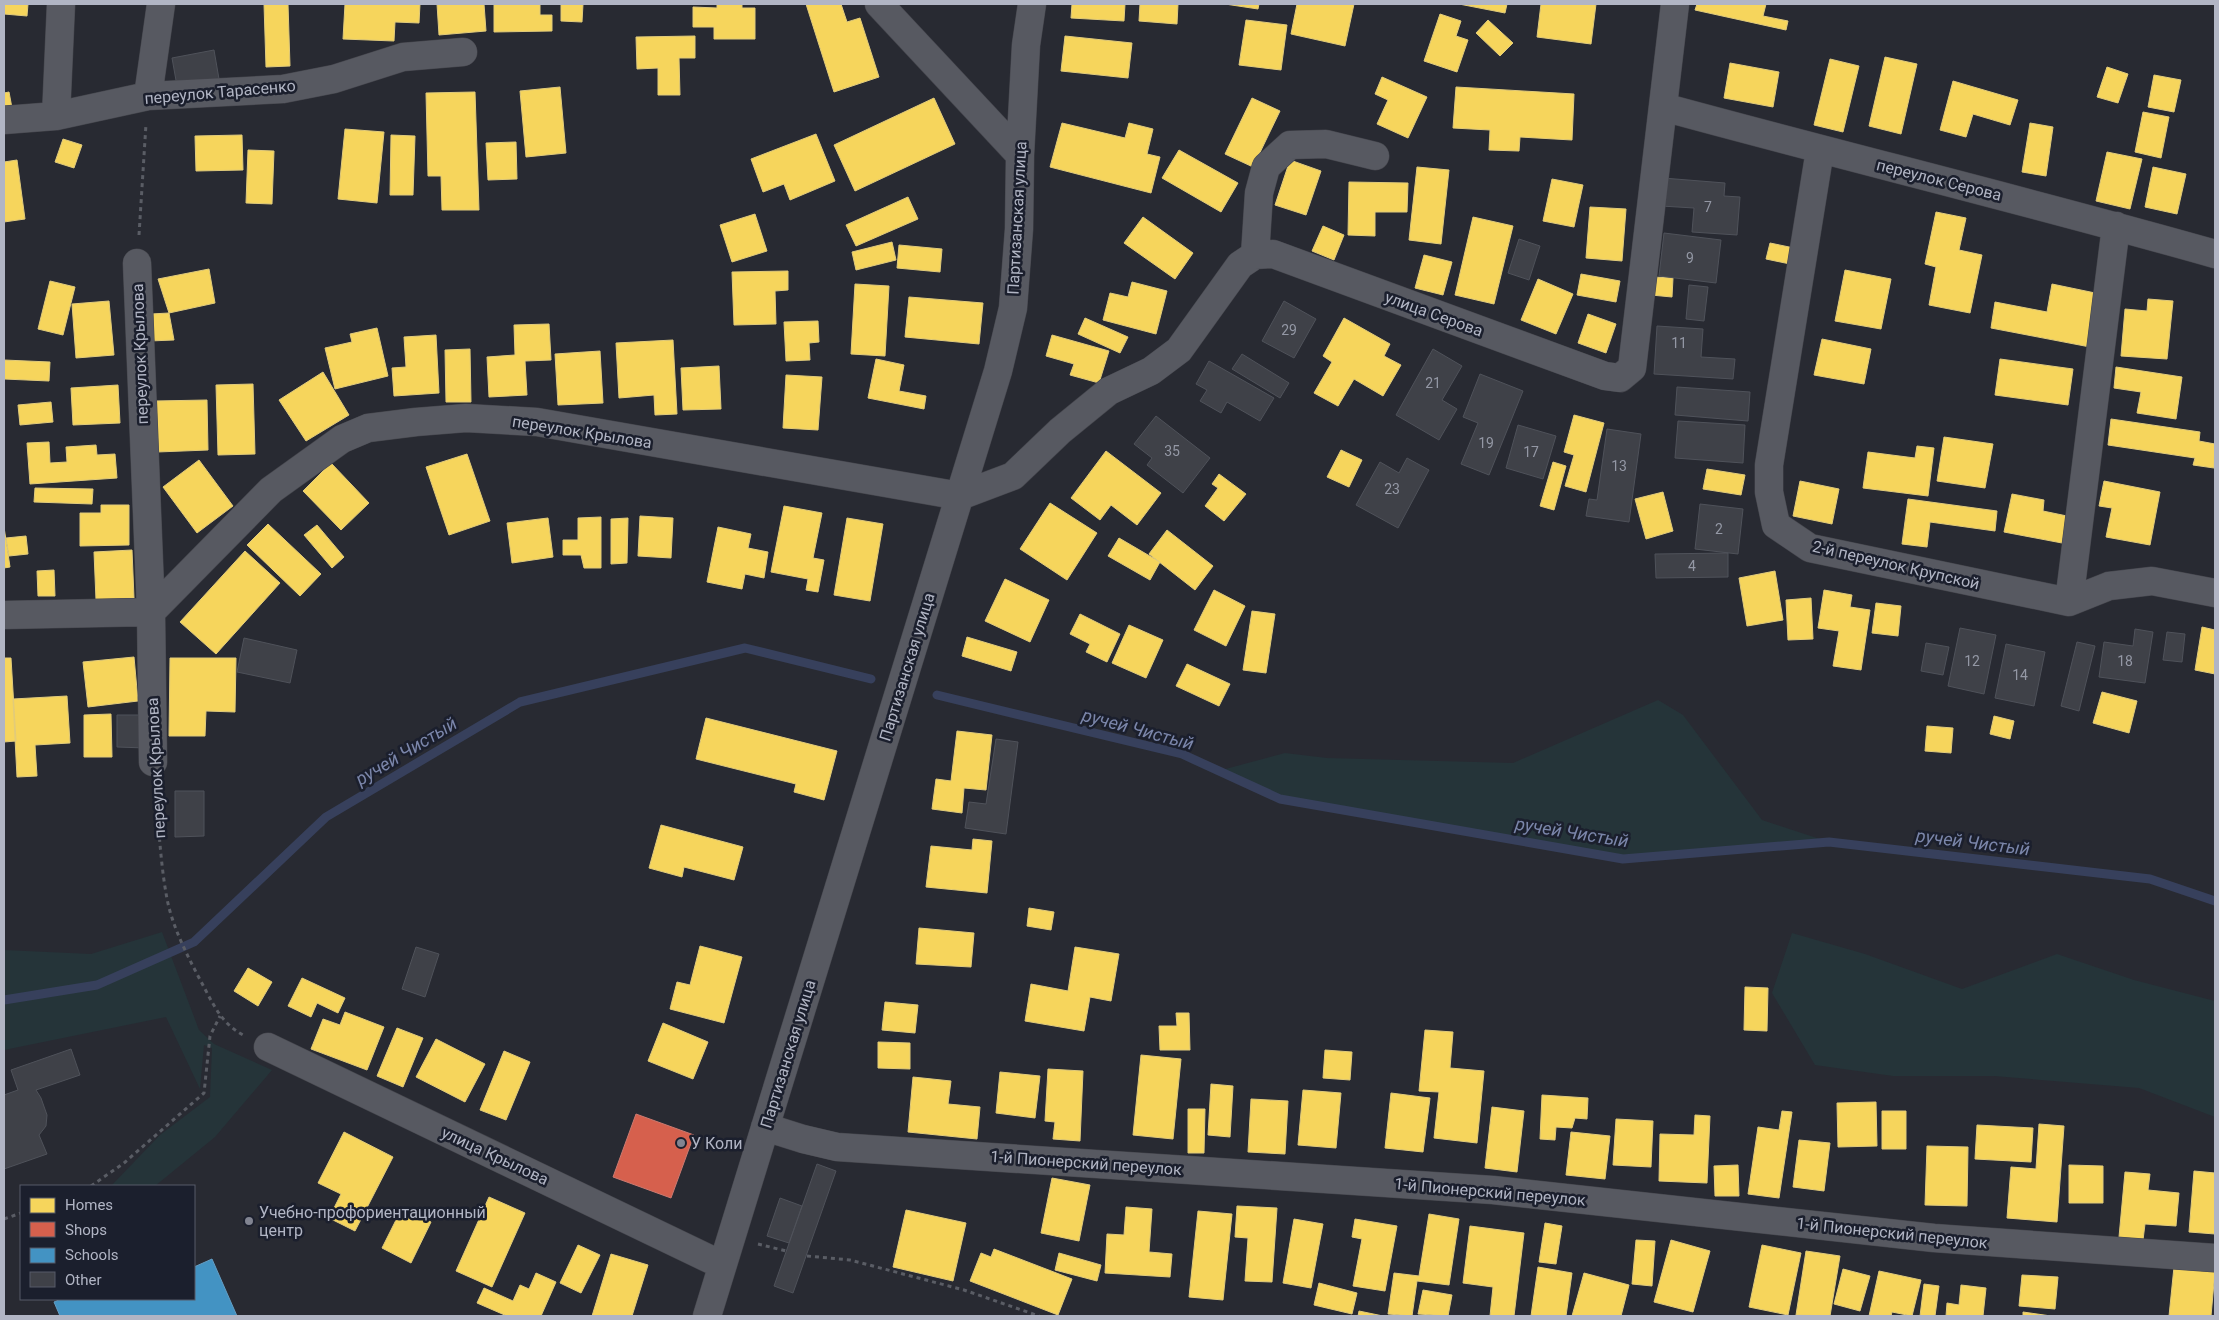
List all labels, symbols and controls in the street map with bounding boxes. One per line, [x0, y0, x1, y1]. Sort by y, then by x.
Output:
street label: переулок Тарасенко [144, 76, 296, 108]
street label: Партизанская улица [1003, 141, 1031, 295]
street label: переулок Серова [1875, 155, 2003, 205]
house number: 7 [1704, 199, 1712, 215]
house number: 9 [1686, 250, 1694, 266]
street label: переулок Крылова [128, 283, 152, 425]
street label: улица Серова [1382, 288, 1486, 340]
house number: 29 [1281, 322, 1297, 338]
house number: 11 [1671, 335, 1687, 351]
house number: 21 [1425, 375, 1441, 391]
street label: переулок Крылова [511, 412, 653, 452]
house number: 19 [1478, 435, 1494, 451]
house number: 35 [1164, 443, 1180, 459]
house number: 17 [1523, 444, 1539, 460]
house number: 13 [1611, 458, 1627, 474]
house number: 23 [1384, 481, 1400, 497]
house number: 2 [1715, 521, 1723, 537]
street label: 2-й переулок Крупской [1811, 537, 1981, 593]
house number: 4 [1688, 558, 1696, 574]
street label: Партизанская улица [875, 591, 939, 743]
house number: 12 [1964, 653, 1980, 669]
house number: 18 [2117, 653, 2133, 669]
house number: 14 [2012, 667, 2028, 683]
street label: переулок Крылова [143, 697, 169, 839]
water label: ручей Чистый [1079, 704, 1196, 754]
water label: ручей Чистый [351, 713, 460, 790]
water label: ручей Чистый [1513, 813, 1630, 851]
water label: ручей Чистый [1914, 824, 2031, 859]
street label: Партизанская улица [756, 978, 820, 1130]
street label: улица Крылова [439, 1123, 551, 1189]
place label: У Коли [691, 1134, 743, 1153]
marker: У Коли [675, 1137, 687, 1149]
street label: 1-й Пионерский переулок [990, 1147, 1183, 1179]
street label: 1-й Пионерский переулок [1394, 1174, 1587, 1210]
legend [20, 1185, 195, 1300]
text: Homes [65, 1196, 113, 1214]
place label: Учебно-профориентационный центр [259, 1203, 486, 1240]
street label: 1-й Пионерский переулок [1796, 1214, 1989, 1253]
marker: Учебно-профориентационный центр [243, 1215, 255, 1227]
text: Shops [65, 1221, 107, 1239]
text: Schools [65, 1246, 119, 1264]
text: Other [65, 1271, 102, 1289]

